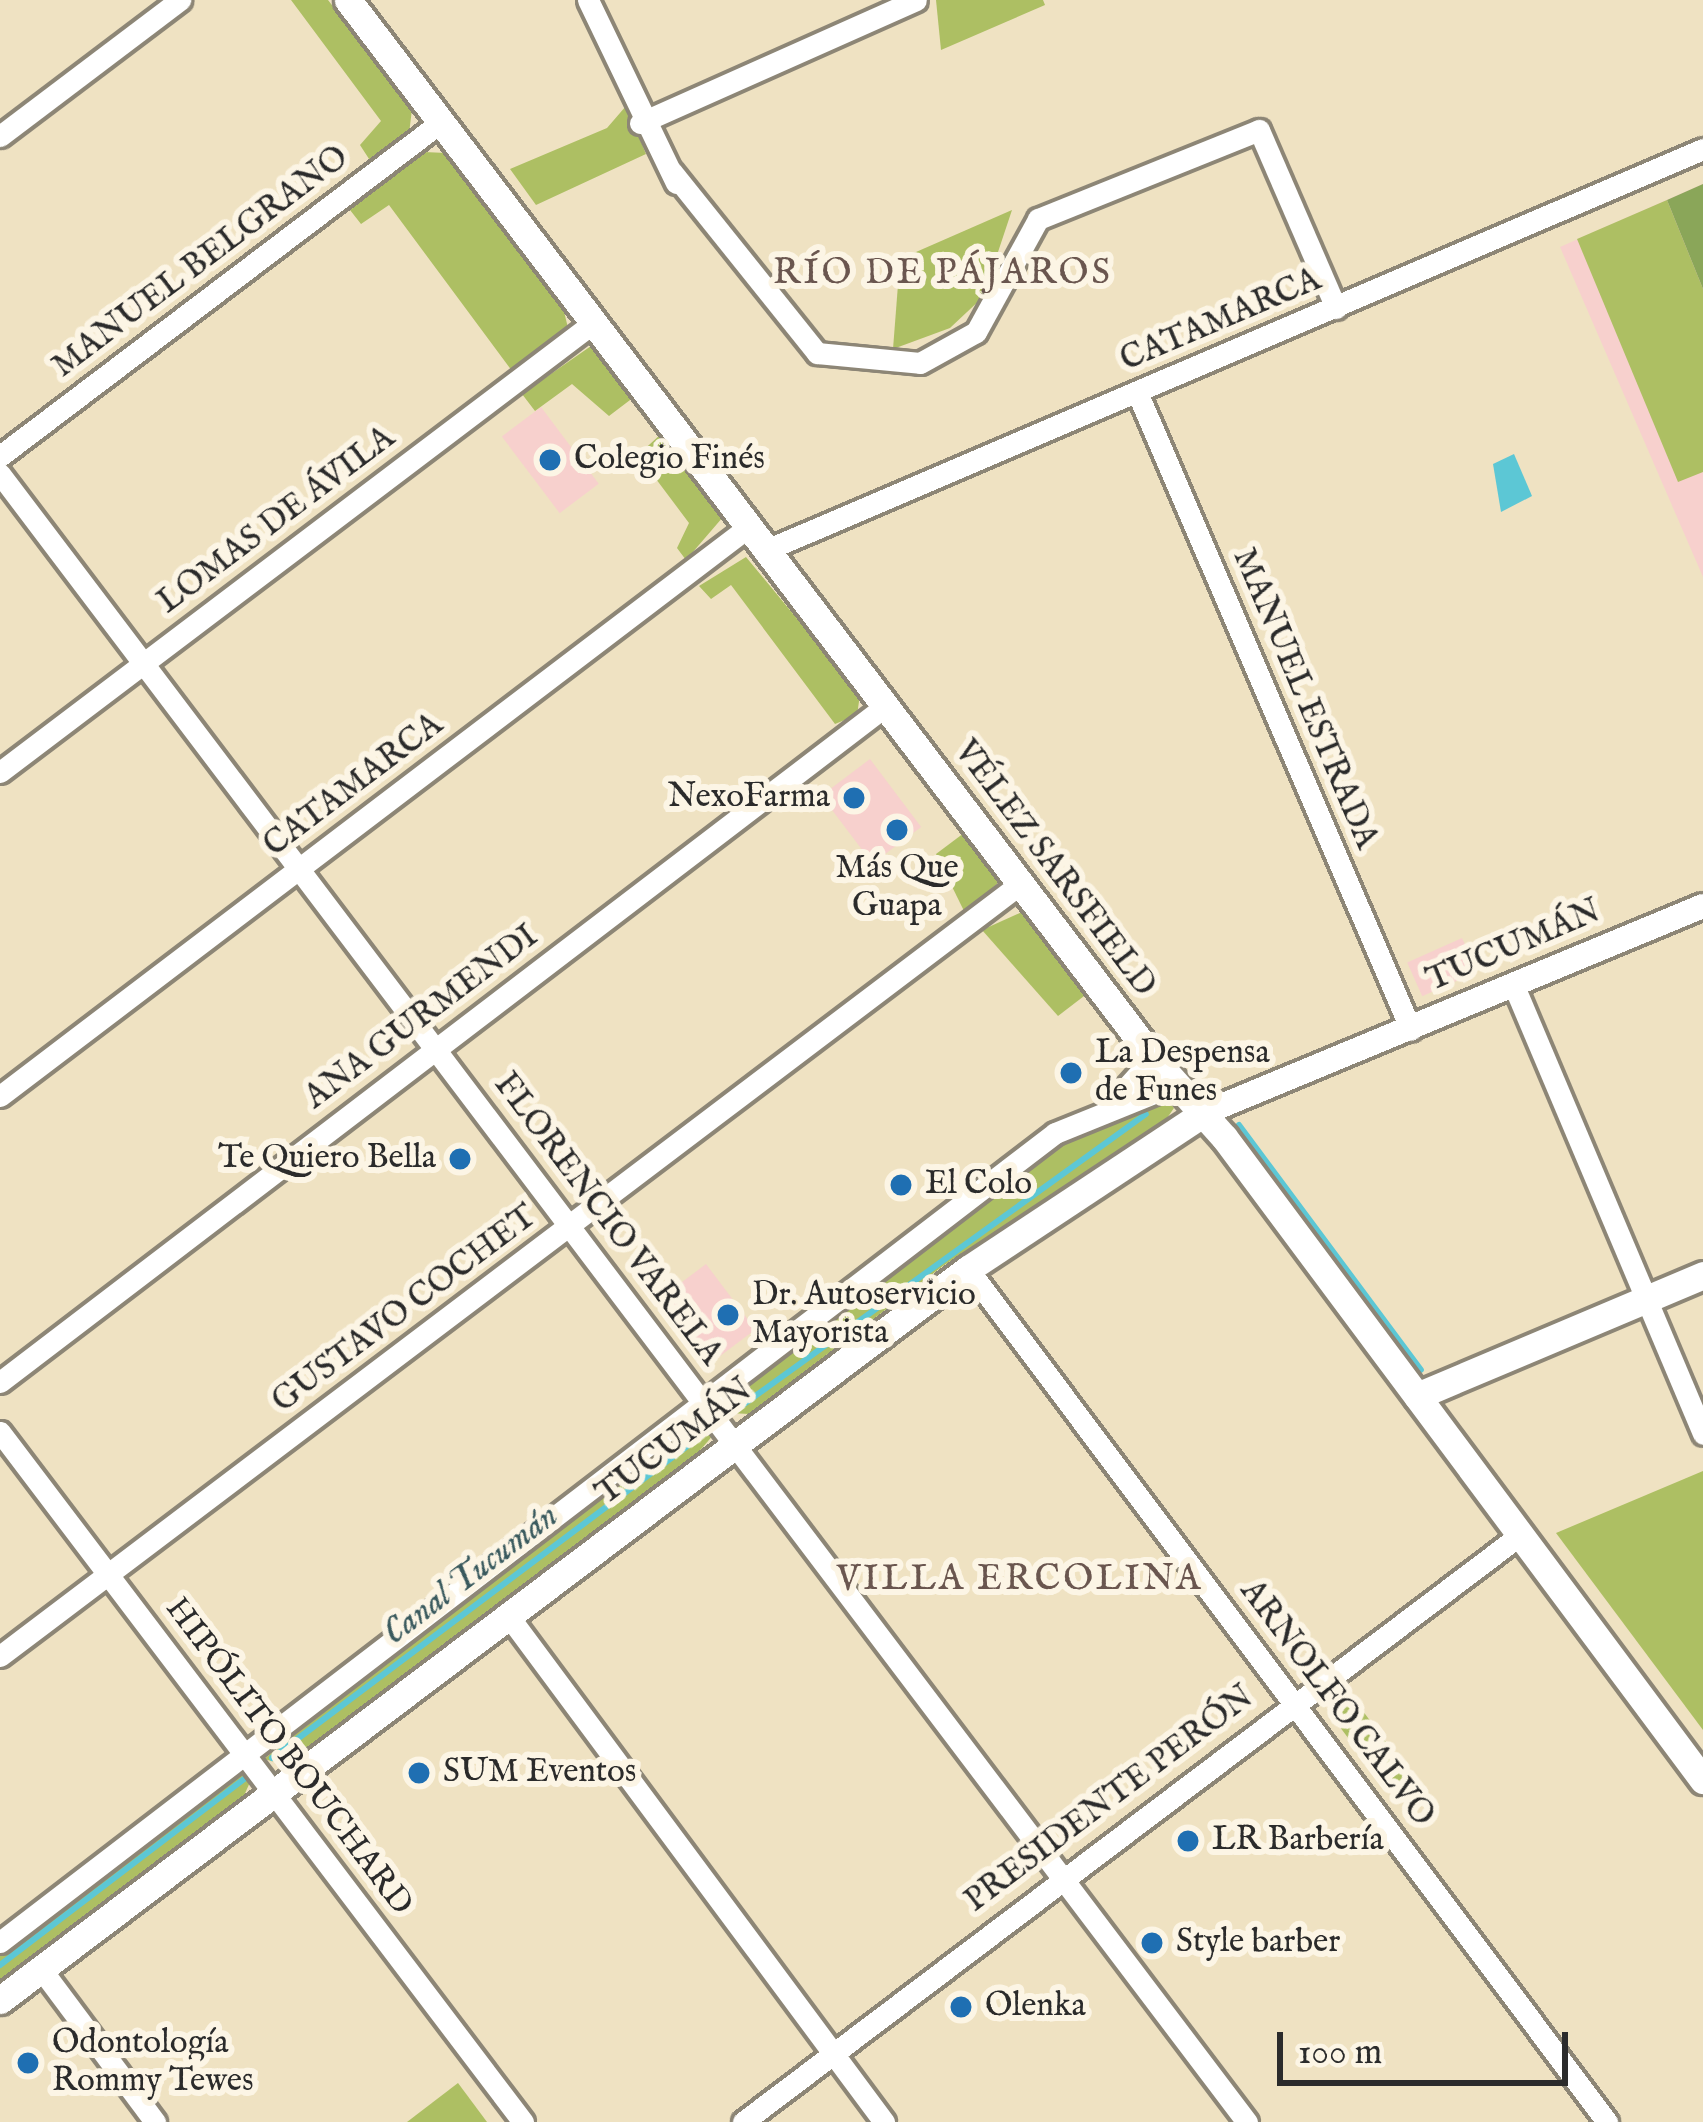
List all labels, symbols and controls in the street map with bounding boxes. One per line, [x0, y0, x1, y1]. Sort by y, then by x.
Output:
street label: MANUEL BELGRANO [45, 139, 357, 387]
district label: RÍO DE PÁJAROS [773, 252, 1113, 296]
street label: CATAMARCA [1115, 261, 1327, 381]
street label: LOMAS DE ÁVILA [151, 419, 403, 623]
place label: Colegio Finés [574, 440, 765, 480]
marker: Colegio Finés [537, 447, 563, 473]
street label: MANUEL ESTRADA [1223, 543, 1385, 855]
street label: CATAMARCA [257, 706, 451, 866]
street label: VÉLEZ SARSFIELD [945, 733, 1163, 1005]
place label: NexoFarma [668, 778, 830, 818]
marker: NexoFarma [841, 785, 867, 811]
marker: Más Que Guapa [884, 817, 910, 843]
place label: Más Que Guapa [835, 849, 959, 927]
street label: TUCUMÁN [1421, 893, 1607, 1001]
street label: ANA GURMENDI [298, 918, 546, 1118]
place label: La Despensa de Funes [1095, 1034, 1270, 1112]
marker: La Despensa de Funes [1058, 1060, 1084, 1086]
street label: FLORENCIO VARELA [484, 1066, 730, 1374]
place label: Te Quiero Bella [218, 1139, 436, 1179]
marker: Te Quiero Bella [447, 1146, 473, 1172]
place label: El Colo [925, 1165, 1032, 1205]
marker: El Colo [888, 1172, 914, 1198]
street label: GUSTAVO COCHET [265, 1198, 545, 1422]
place label: Dr. Autoservicio Mayorista [752, 1276, 976, 1354]
marker: Dr. Autoservicio Mayorista [715, 1302, 741, 1328]
street label: TUCUMÁN [589, 1371, 761, 1515]
water label: Canal Tucumán [375, 1495, 567, 1655]
district label: VILLA ERCOLINA [837, 1558, 1203, 1602]
street label: ARNOLFO CALVO [1231, 1573, 1441, 1835]
street label: HIPÓLITO BOUCHARD [156, 1591, 420, 1923]
street label: PRESIDENTE PERÓN [958, 1678, 1262, 1922]
place label: SUM Eventos [443, 1753, 636, 1793]
marker: SUM Eventos [406, 1760, 432, 1786]
place label: LR Barbería [1212, 1821, 1384, 1861]
marker: LR Barbería [1175, 1828, 1201, 1854]
place label: Style barber [1176, 1923, 1340, 1963]
marker: Style barber [1139, 1930, 1165, 1956]
place label: Olenka [985, 1987, 1086, 2027]
marker: Olenka [948, 1994, 974, 2020]
scale bar [1283, 2008, 1574, 2082]
place label: Odontología Rommy Tewes [52, 2024, 254, 2102]
text: 100 m [1298, 2030, 1382, 2076]
marker: Odontología Rommy Tewes [15, 2050, 41, 2076]

